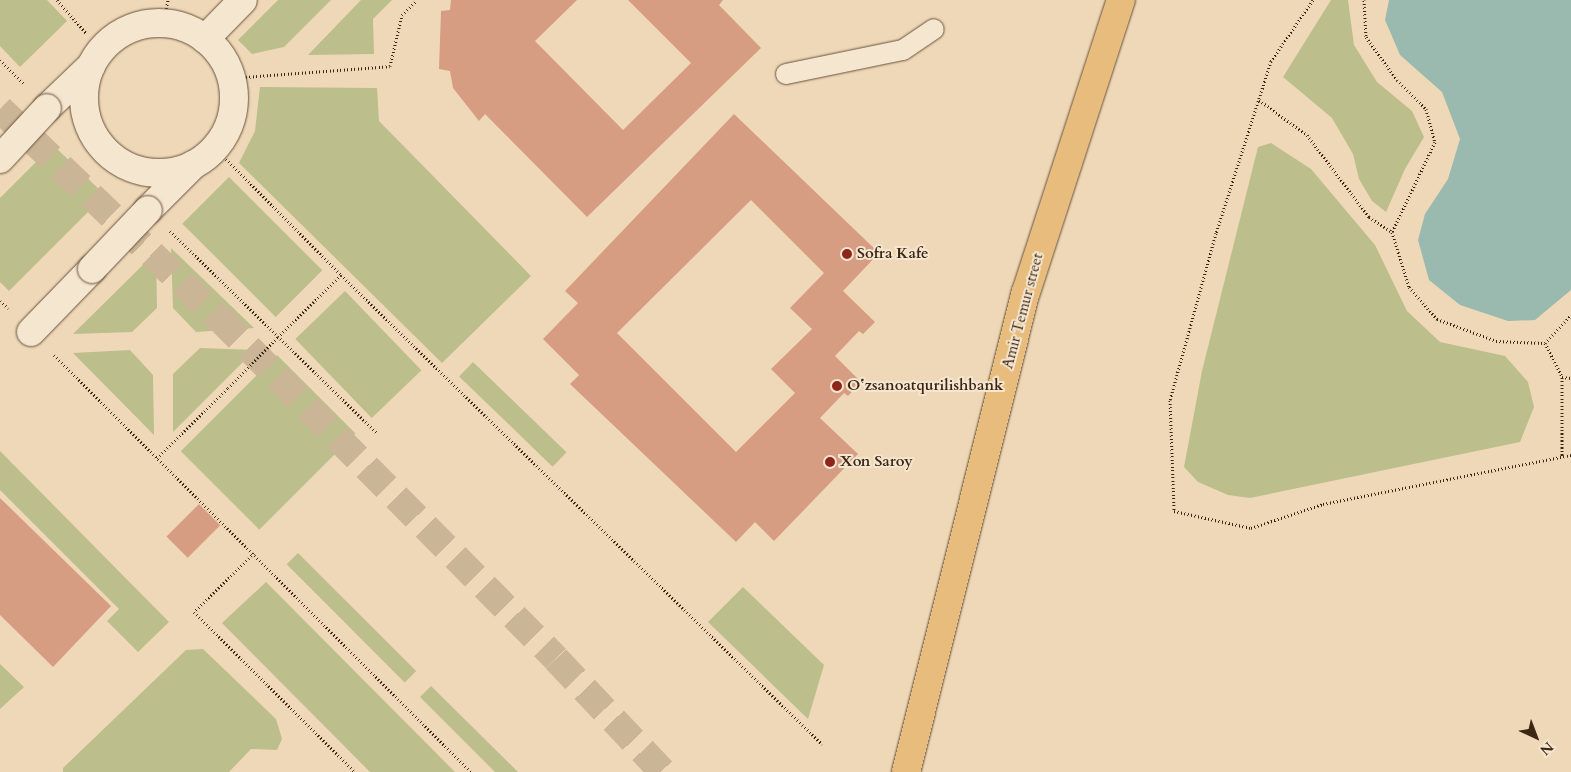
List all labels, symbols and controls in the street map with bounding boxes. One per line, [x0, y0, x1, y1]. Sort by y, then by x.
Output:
place label: Sofra Kafe [857, 245, 929, 263]
marker: Sofra Kafe [841, 248, 853, 260]
street label: Amir Temur street [999, 251, 1047, 371]
place label: Oʻzsanoatqurilishbank [847, 377, 1003, 395]
marker: Oʻzsanoatqurilishbank [831, 380, 843, 392]
place label: Xon Saroy [840, 453, 913, 471]
marker: Xon Saroy [824, 456, 836, 468]
north arrow [1511, 712, 1561, 762]
text: N [1536, 737, 1557, 759]

